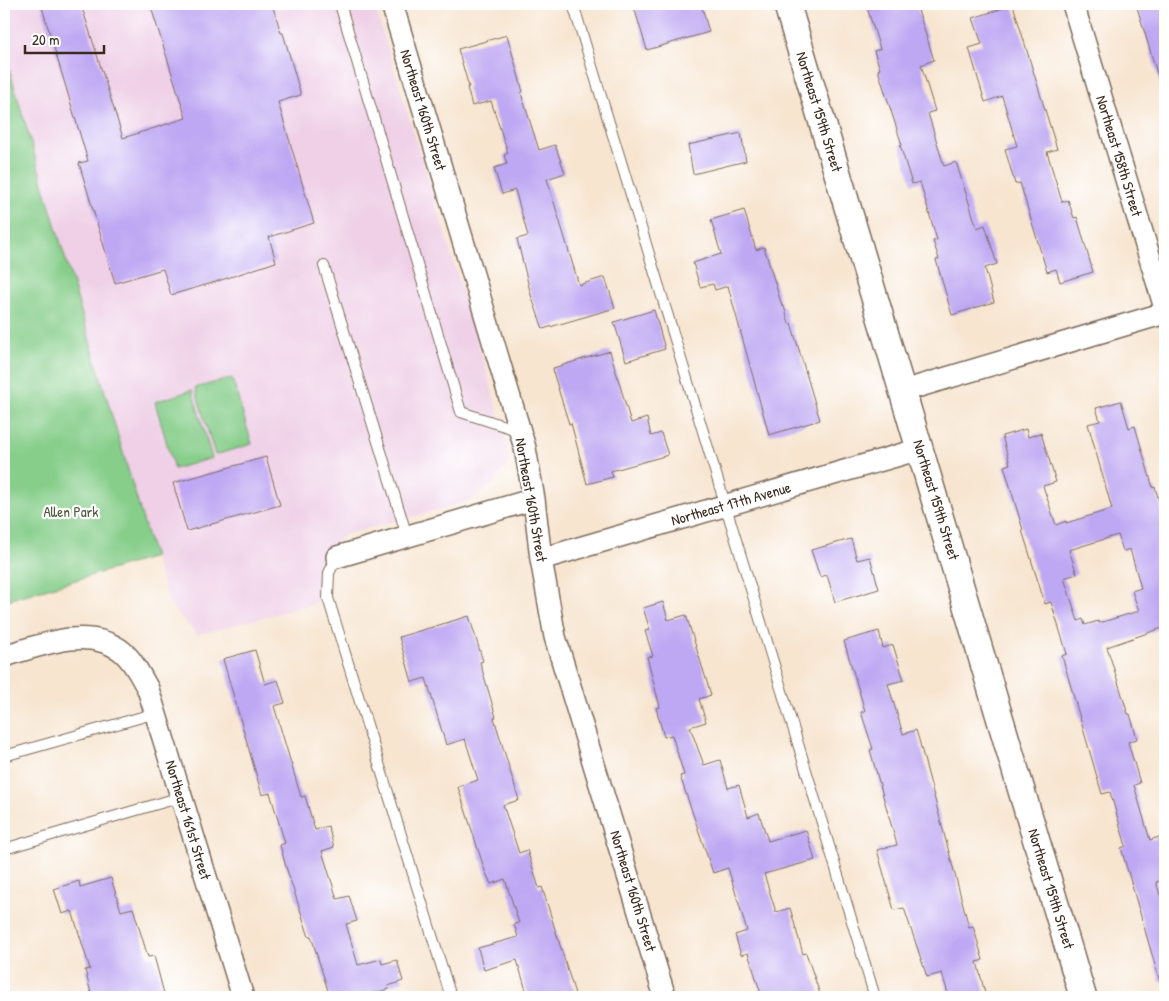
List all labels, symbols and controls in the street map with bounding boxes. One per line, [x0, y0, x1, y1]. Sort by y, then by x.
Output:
scale bar [25, 22, 104, 54]
text: 20 m [32, 29, 59, 50]
street label: Northeast 160th Street [395, 47, 452, 174]
street label: Northeast 159th Street [791, 49, 848, 175]
street label: Northeast 158th Street [1091, 93, 1148, 220]
street label: Northeast 160th Street [510, 436, 553, 564]
street label: Northeast 159th Street [908, 437, 965, 563]
street label: Northeast 17th Avenue [669, 476, 793, 531]
park label: Allen Park [43, 501, 99, 522]
street label: Northeast 161st Street [160, 758, 217, 883]
street label: Northeast 159th Street [1023, 826, 1080, 952]
street label: Northeast 160th Street [605, 828, 662, 955]

